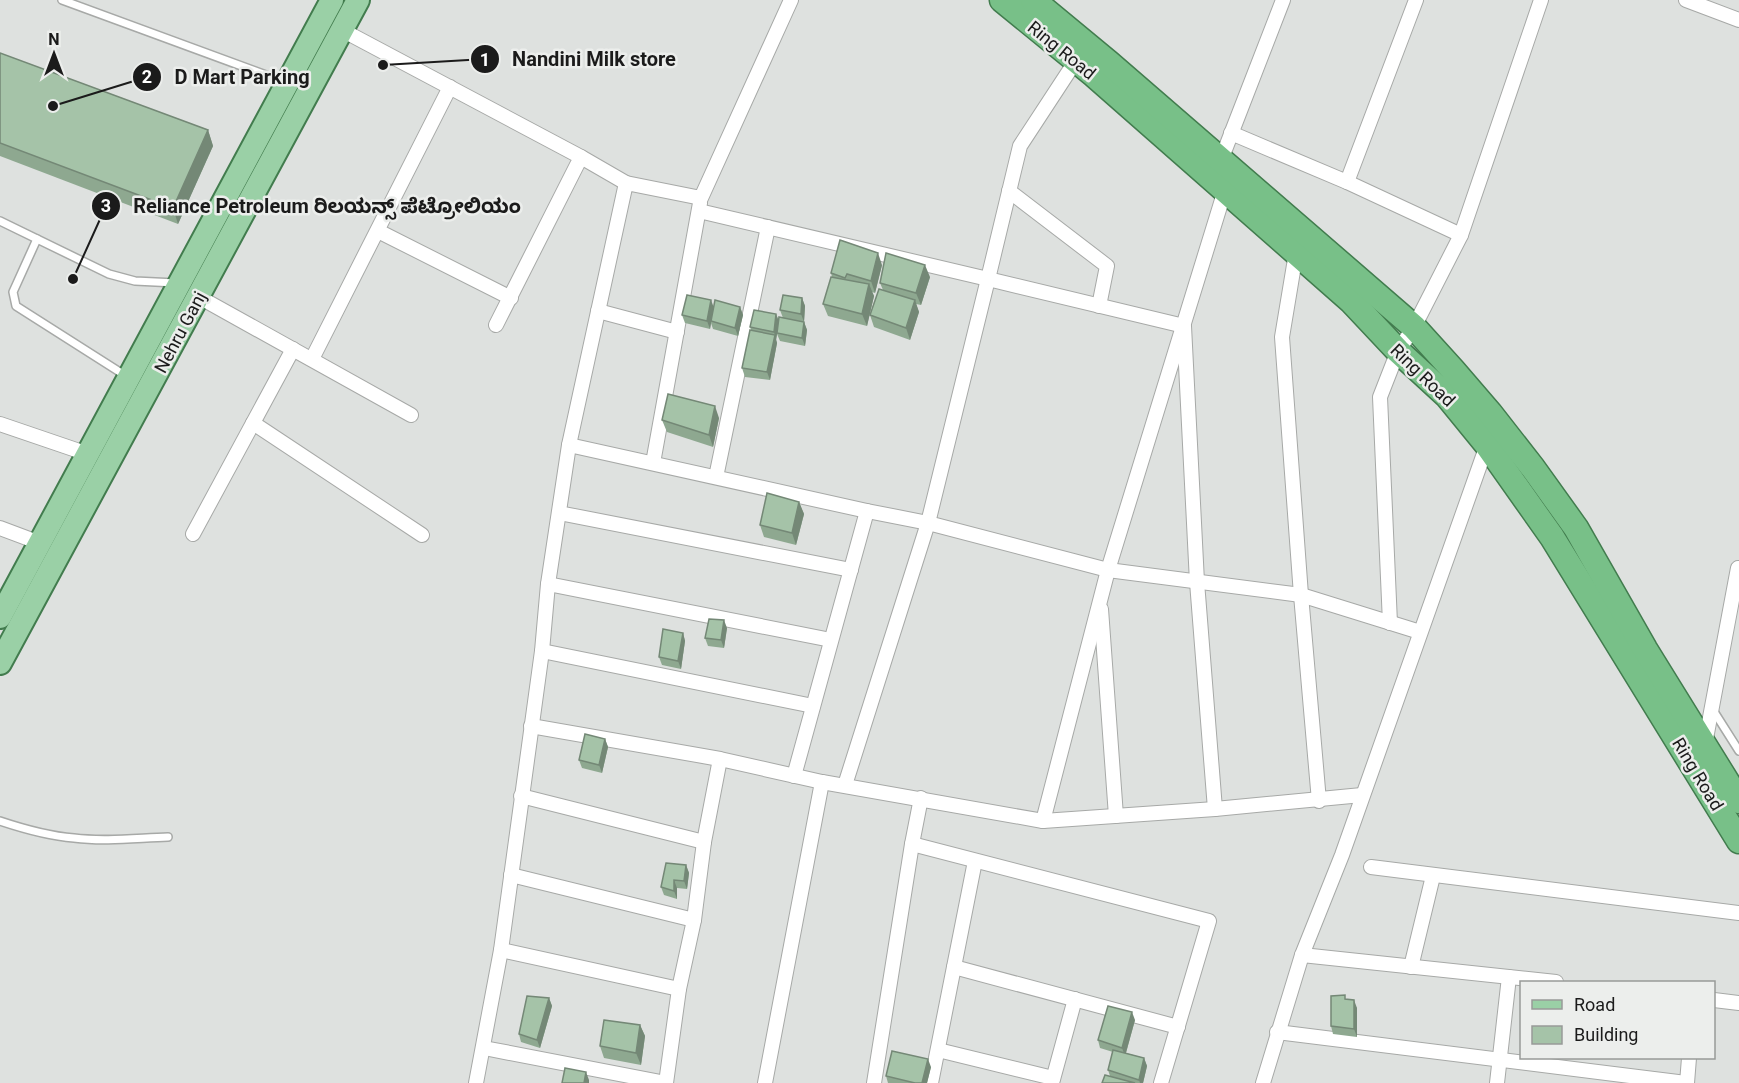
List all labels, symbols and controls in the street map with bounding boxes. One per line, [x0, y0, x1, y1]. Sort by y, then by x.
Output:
street label: Ring Road [1024, 16, 1100, 84]
north arrow [24, 24, 84, 84]
text: N [48, 30, 60, 49]
callout: Nandini Milk store [470, 40, 688, 78]
text: Nandini Milk store [512, 47, 676, 71]
text: 1 [480, 49, 490, 70]
callout: D Mart Parking [132, 58, 321, 96]
text: D Mart Parking [174, 65, 310, 89]
text: 2 [142, 66, 152, 87]
callout: Reliance Petroleum ರಿಲಯನ್ಸ್ ಪೆಟ್ರೋಲಿಯಂ [91, 187, 533, 225]
text: Reliance Petroleum ರಿಲಯನ್ಸ್ ಪೆಟ್ರೋಲಿಯಂ [133, 194, 521, 220]
text: 3 [101, 195, 111, 216]
street label: Nehru Ganj [150, 288, 210, 376]
street label: Ring Road [1386, 339, 1460, 411]
street label: Ring Road [1668, 734, 1728, 814]
legend [1520, 981, 1715, 1059]
text: Road [1574, 994, 1615, 1015]
text: Building [1574, 1024, 1638, 1045]

